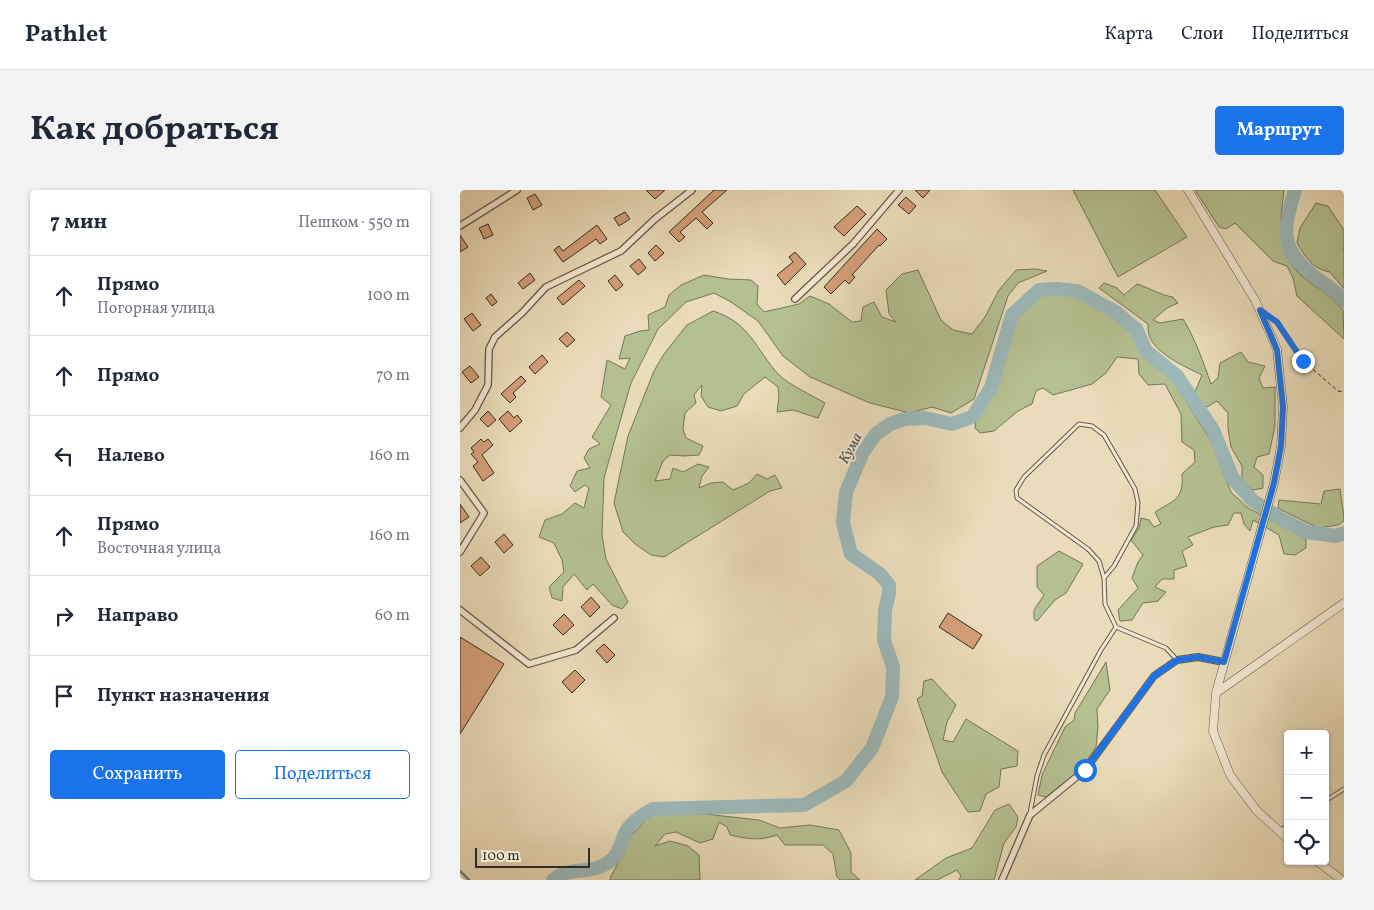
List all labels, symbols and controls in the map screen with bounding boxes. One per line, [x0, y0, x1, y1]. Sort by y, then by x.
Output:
text: Pathlet [25, 18, 107, 52]
text: Карта [1105, 22, 1153, 47]
text: Слои [1181, 22, 1223, 47]
text: Поделиться [1251, 22, 1349, 47]
text: Как добраться [30, 106, 279, 154]
button: Маршрут [1215, 106, 1344, 155]
text: 7 мин [50, 208, 107, 237]
text: Пешком · 550 m [298, 212, 410, 234]
text: Прямо [97, 272, 159, 298]
icon: ahead [50, 282, 78, 310]
text: 100 m [367, 285, 410, 307]
text: Погорная улица [97, 298, 215, 320]
route end [1292, 350, 1315, 373]
icon: ahead [50, 362, 78, 390]
text: Прямо [97, 363, 159, 389]
text: 70 m [376, 365, 410, 387]
water label: Кума [834, 429, 868, 468]
icon: left [50, 442, 78, 470]
text: Налево [97, 443, 165, 469]
text: 160 m [369, 445, 410, 467]
text: Прямо [97, 512, 159, 538]
icon: ahead [50, 522, 78, 550]
text: 160 m [369, 525, 410, 547]
text: Восточная улица [97, 538, 221, 560]
icon: right [50, 602, 78, 630]
text: Направо [97, 603, 179, 629]
text: 60 m [375, 605, 410, 627]
icon: arrive [50, 682, 78, 710]
text: Пункт назначения [97, 683, 270, 709]
map controls [1284, 730, 1329, 865]
button: + [1284, 730, 1329, 775]
button: Сохранить [50, 750, 225, 799]
button: Поделиться [235, 750, 410, 799]
route start [1074, 759, 1097, 782]
button: − [1284, 775, 1329, 820]
button: locate [1284, 820, 1329, 865]
scale bar [475, 845, 590, 868]
text: 100 m [482, 847, 520, 866]

